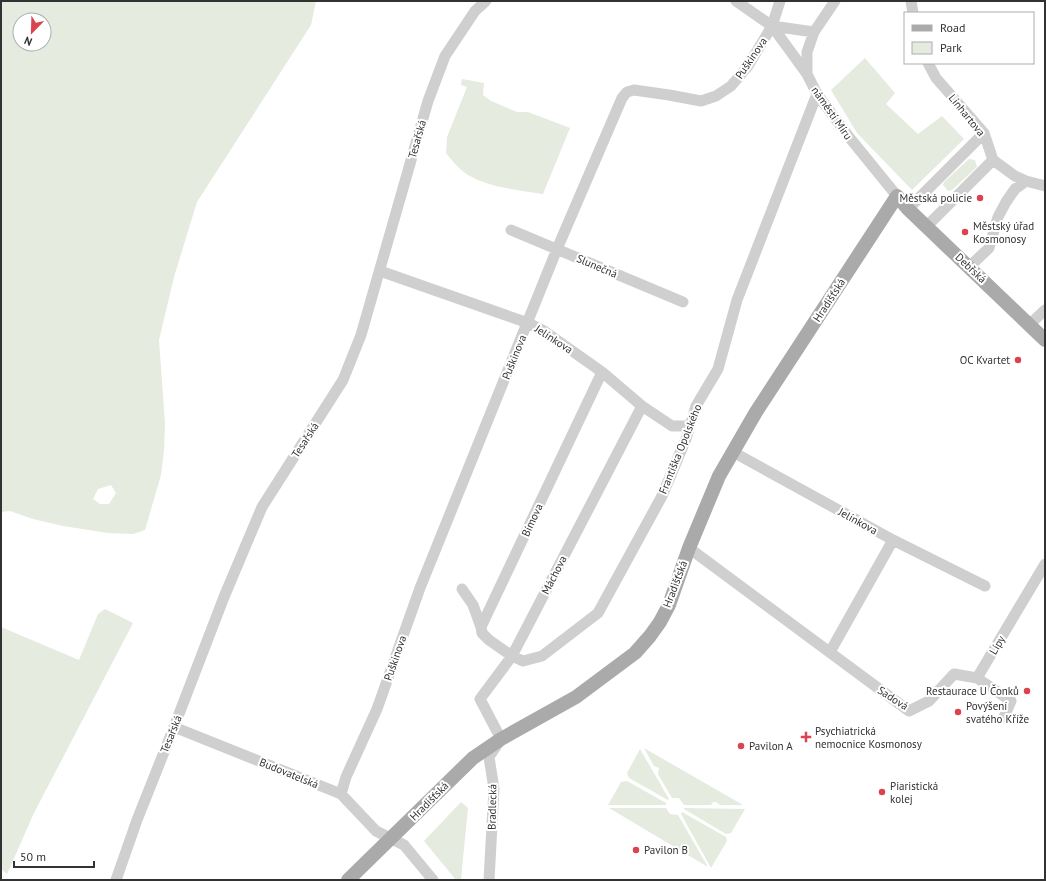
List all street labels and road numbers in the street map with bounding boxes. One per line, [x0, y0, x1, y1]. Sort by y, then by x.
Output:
street label: Puškinova [732, 35, 770, 81]
street label: náměstí Míru [809, 84, 855, 142]
street label: Linhartova [946, 91, 988, 139]
street label: Tesařská [405, 118, 429, 160]
street label: Debřská [952, 250, 990, 286]
street label: Slunečná [575, 251, 619, 281]
street label: Hradišťská [810, 276, 848, 324]
street label: Jelínkova [531, 321, 576, 356]
street label: Puškinova [499, 333, 529, 381]
street label: Františka Opolského [656, 402, 704, 496]
street label: Tesařská [288, 420, 322, 460]
street label: Bímova [518, 501, 546, 539]
street label: Jelínkova [835, 504, 880, 537]
street label: Máchova [538, 553, 570, 597]
street label: Hradišťská [660, 559, 690, 609]
street label: Lípy [986, 632, 1008, 657]
street label: Puškinova [381, 633, 409, 683]
street label: Sadová [875, 683, 911, 713]
street label: Tesařská [157, 713, 185, 755]
street label: Budovatelská [257, 755, 321, 791]
street label: Hradišťská [407, 779, 451, 823]
street label: Bradlecká [485, 784, 499, 830]

